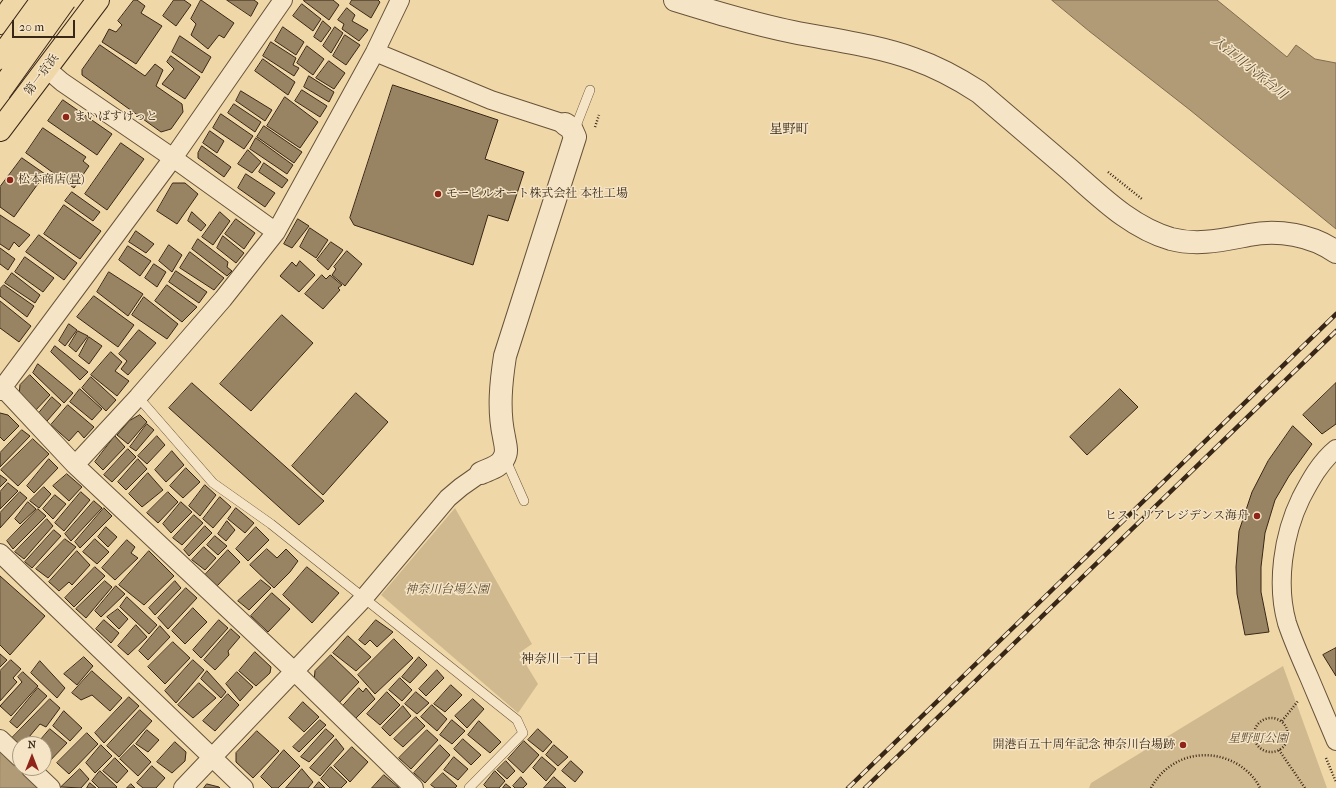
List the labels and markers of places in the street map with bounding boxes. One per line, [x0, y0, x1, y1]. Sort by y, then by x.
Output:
place label: まいばすけっと [74, 110, 158, 124]
marker: まいばすけっと [61, 112, 71, 122]
place label: 松本商店(畳) [18, 173, 85, 187]
marker: 松本商店(畳) [5, 175, 15, 185]
place label: モービルオート株式会社 本社工場 [446, 187, 628, 201]
marker: モービルオート株式会社 本社工場 [433, 189, 443, 199]
place label: ヒストリアレジデンス海舟 [1105, 509, 1249, 523]
marker: ヒストリアレジデンス海舟 [1252, 511, 1262, 521]
place label: 開港百五十周年記念 神奈川台場跡 [992, 738, 1175, 752]
marker: 開港百五十周年記念 神奈川台場跡 [1178, 740, 1188, 750]

